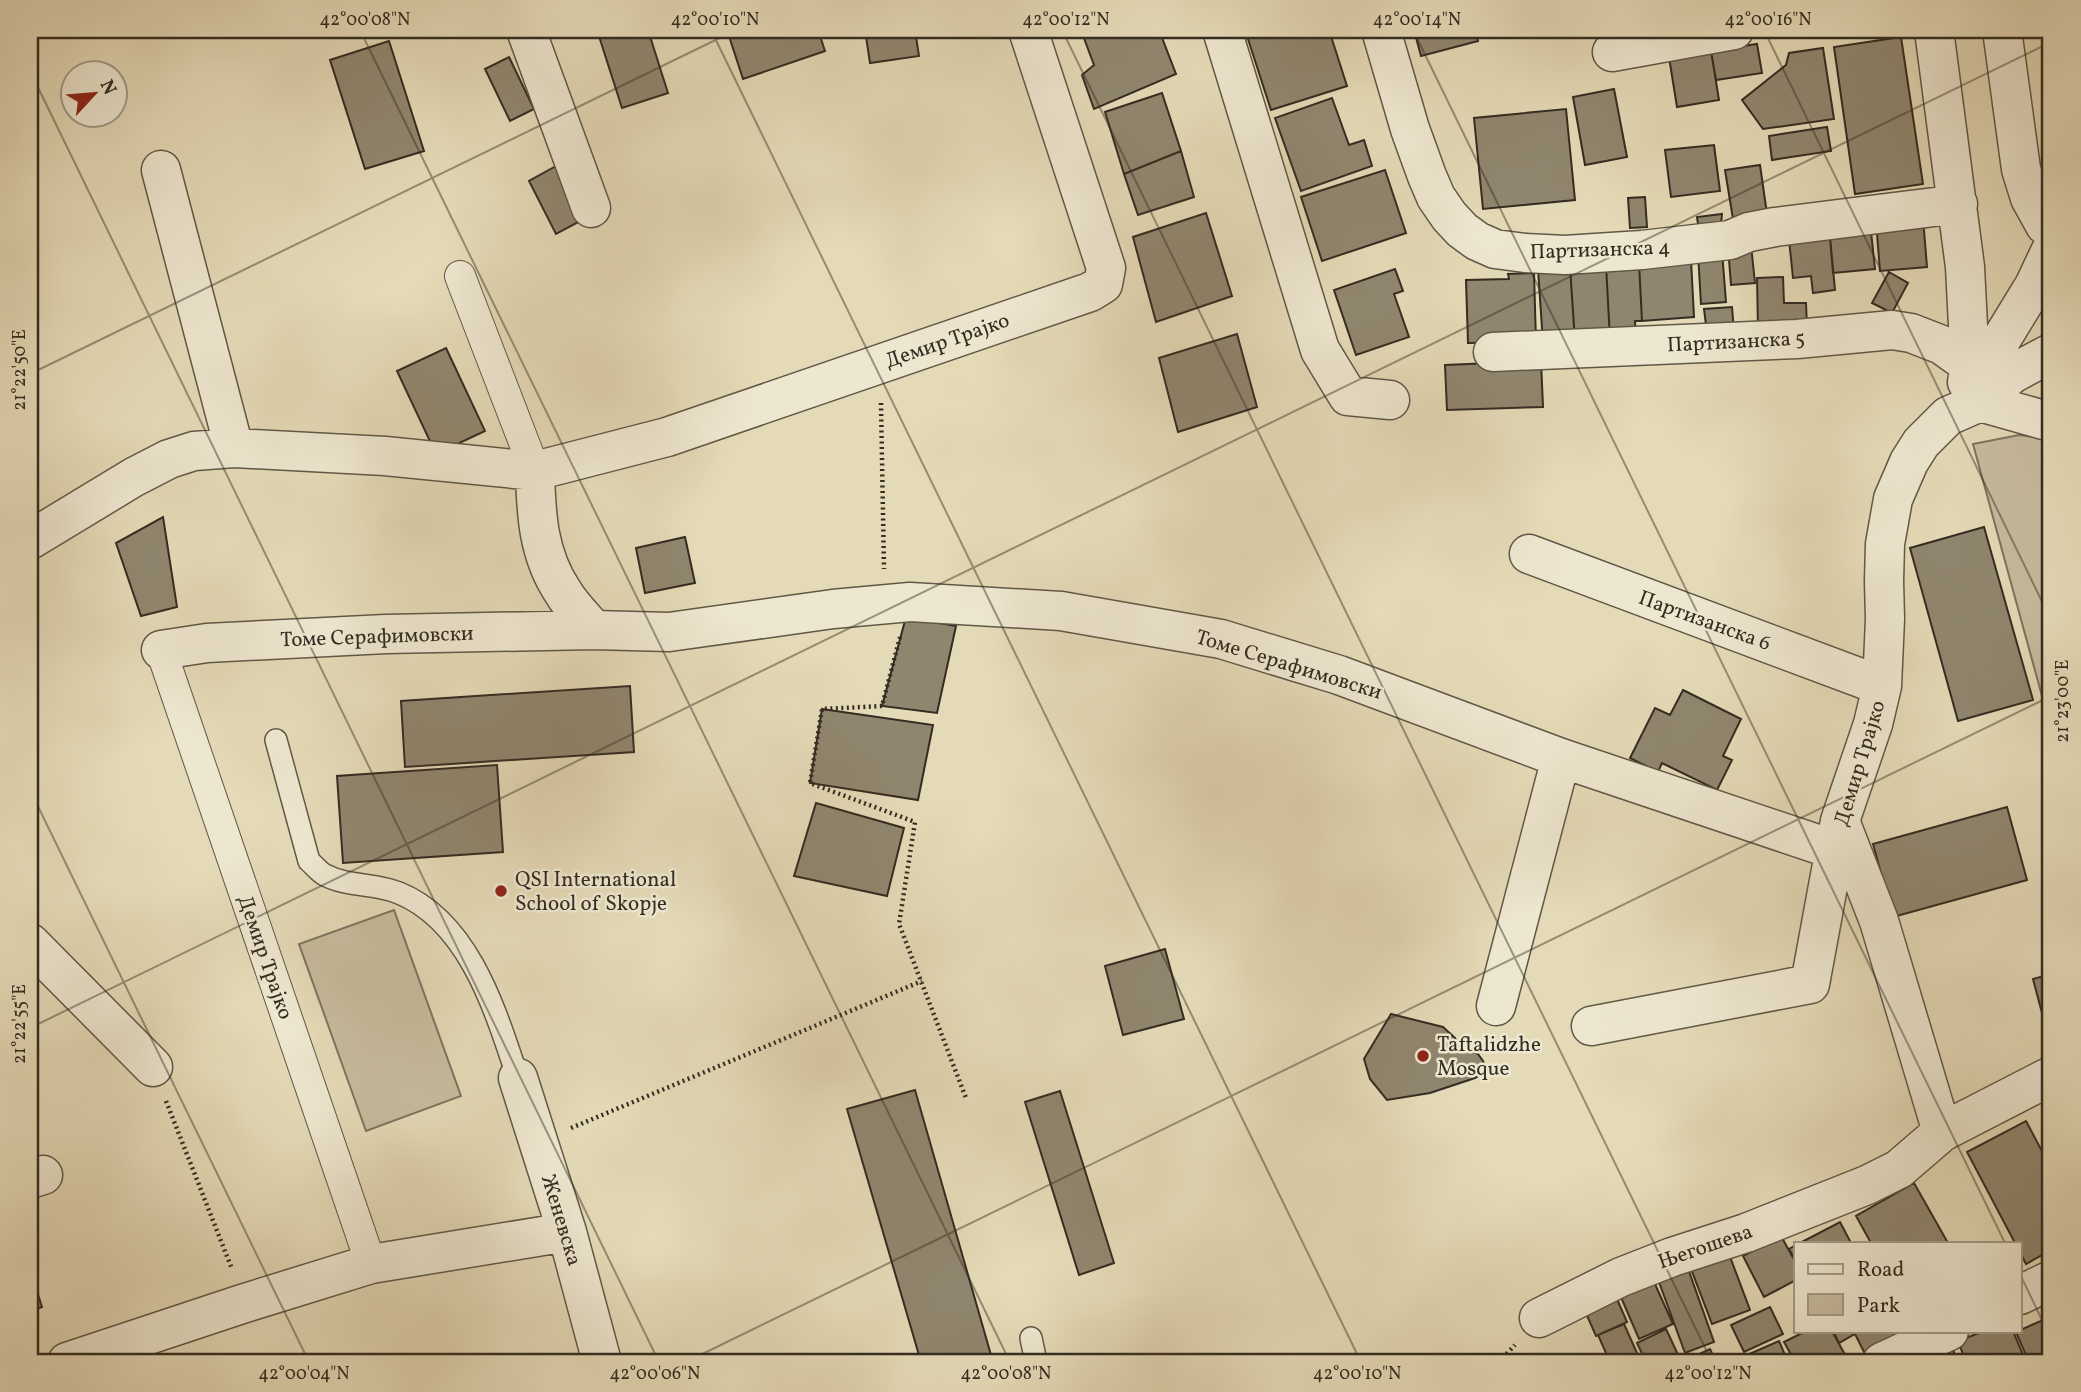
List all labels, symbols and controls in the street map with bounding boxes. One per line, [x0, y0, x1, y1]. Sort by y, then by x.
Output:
text: 42°00'08"N [320, 8, 410, 33]
text: 42°00'10"N [671, 8, 759, 33]
text: 42°00'12"N [1022, 8, 1110, 33]
text: 42°00'14"N [1373, 8, 1461, 33]
text: 42°00'16"N [1724, 8, 1812, 33]
north arrow [60, 60, 130, 130]
text: N [93, 76, 122, 100]
street label: Партизанска 4 [1529, 234, 1671, 267]
street label: Демир Трајко [881, 307, 1014, 376]
street label: Партизанска 5 [1666, 324, 1806, 361]
text: 21°22'50"E [8, 329, 33, 411]
street label: Партизанска 6 [1634, 584, 1775, 659]
street label: Томе Серафимовски [280, 620, 474, 655]
street label: Томе Серафимовски [1192, 623, 1385, 708]
text: 21°23'00"E [2051, 659, 2076, 743]
street label: Демир Трајко [1828, 697, 1893, 830]
place label: QSI International School of Skopje [515, 866, 676, 919]
marker: QSI International School of Skopje [493, 883, 509, 899]
street label: Демир Трајко [230, 891, 299, 1024]
text: 21°22'55"E [8, 984, 33, 1064]
place label: Taftalidzhe Mosque [1437, 1031, 1541, 1084]
marker: Taftalidzhe Mosque [1415, 1048, 1431, 1064]
street label: Женевска [533, 1171, 588, 1270]
street label: Његошева [1654, 1218, 1757, 1277]
legend [1794, 1242, 2022, 1332]
text: Road [1857, 1256, 1904, 1285]
text: Park [1857, 1292, 1900, 1321]
text: 42°00'04"N [258, 1362, 350, 1387]
text: 42°00'06"N [610, 1362, 700, 1387]
text: 42°00'08"N [961, 1362, 1051, 1387]
text: 42°00'10"N [1313, 1362, 1401, 1387]
text: 42°00'12"N [1664, 1362, 1752, 1387]

